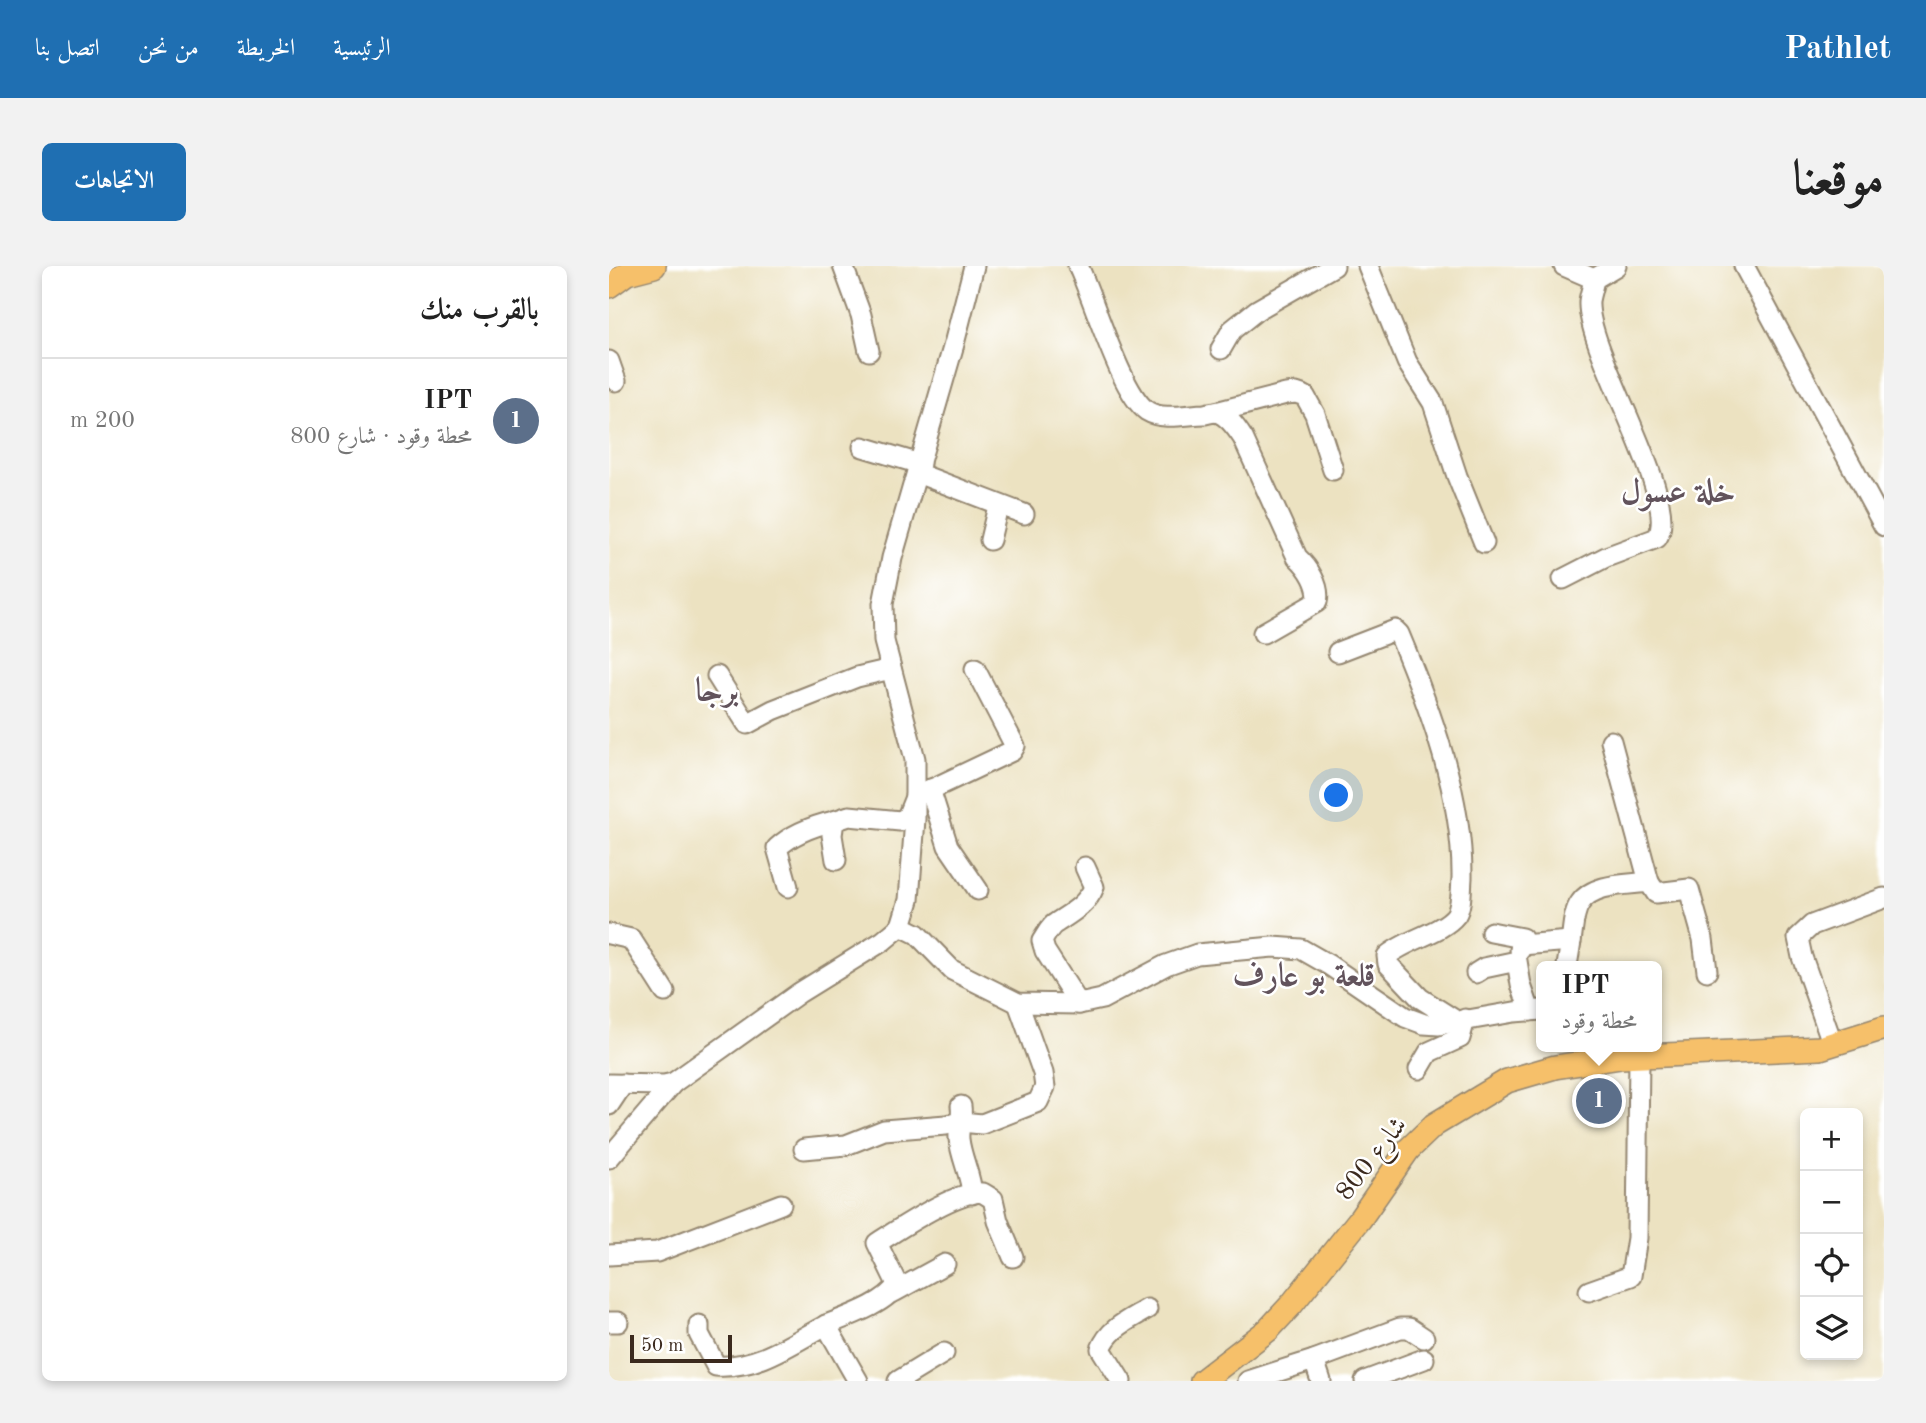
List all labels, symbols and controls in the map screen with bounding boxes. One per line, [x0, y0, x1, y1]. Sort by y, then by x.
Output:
text: Pathlet [1784, 33, 1891, 66]
text: اتصل بنا [35, 37, 100, 61]
text: من نحن [138, 37, 199, 61]
text: الخريطة [237, 37, 295, 61]
text: الرئيسية [333, 37, 391, 61]
button: الاتجاهات [42, 143, 186, 221]
text: موقعنا [1792, 157, 1884, 206]
text: بالقرب منك [420, 296, 539, 326]
text: IPT [424, 388, 472, 414]
text: 200 m [70, 409, 135, 432]
text: 1 [509, 409, 523, 432]
text: محطة وقود · شارع 800 [290, 425, 472, 448]
district label: خلة عسول [1621, 476, 1735, 512]
district label: برجا [695, 675, 739, 709]
your location [1319, 778, 1353, 812]
district label: قلعة بو عارف [1233, 960, 1376, 996]
popup [1536, 961, 1662, 1052]
text: IPT [1561, 973, 1609, 999]
text: محطة وقود [1561, 1010, 1637, 1033]
pin: 1 [1576, 1075, 1622, 1127]
map controls [1800, 1108, 1863, 1360]
button: + [1800, 1108, 1863, 1171]
street label: شارع 800 [1332, 1113, 1418, 1210]
button: − [1800, 1171, 1863, 1234]
button: locate [1800, 1234, 1863, 1297]
button: layers [1800, 1297, 1863, 1360]
scale bar [630, 1332, 731, 1364]
text: 50 m [641, 1337, 683, 1356]

